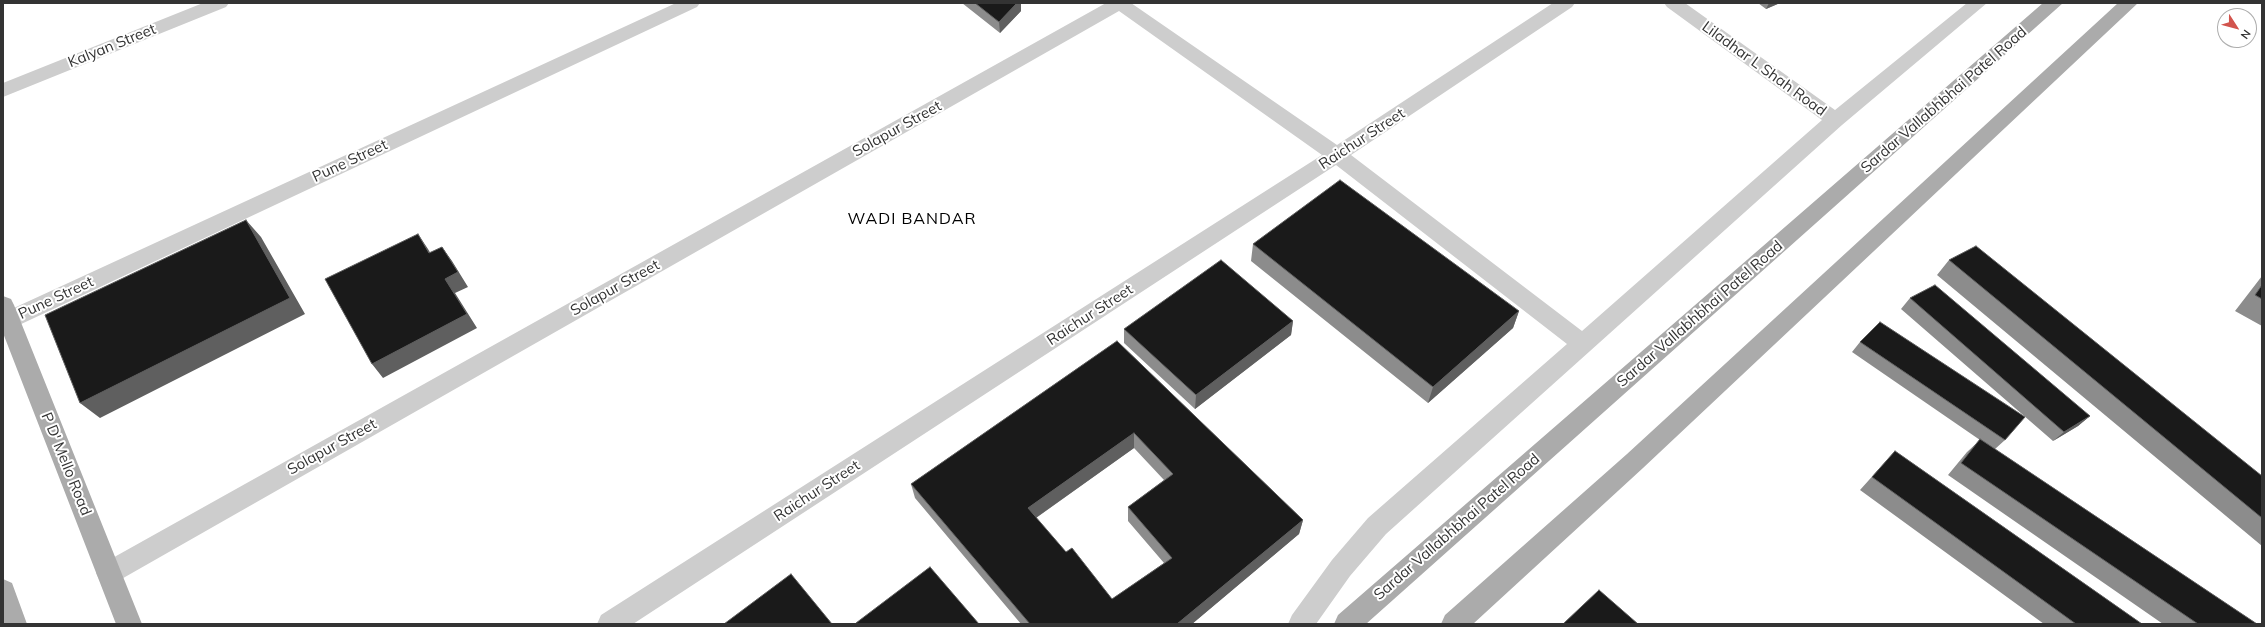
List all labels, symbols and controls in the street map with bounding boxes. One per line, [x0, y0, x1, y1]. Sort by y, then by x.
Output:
north arrow [2217, 8, 2257, 48]
street label: Liladhar L Shah Road [1698, 18, 1830, 120]
street label: Kalyan Street [65, 20, 159, 72]
street label: Sardar Vallabhbhai Patel Road [1857, 23, 2031, 177]
text: N [2238, 27, 2254, 42]
street label: Solapur Street [849, 97, 945, 161]
street label: Raichur Street [1316, 105, 1408, 173]
street label: Pune Street [310, 136, 390, 186]
district label: WADI BANDAR [847, 209, 977, 229]
street label: Sardar Vallabhbhai Patel Road [1613, 237, 1787, 391]
street label: Solapur Street [567, 256, 663, 320]
street label: Pune Street [16, 273, 96, 323]
street label: Raichur Street [1044, 281, 1136, 349]
street label: P D' Mello Road [37, 410, 95, 518]
street label: Solapur Street [284, 415, 380, 479]
street label: Sardar Vallabhbhai Patel Road [1370, 450, 1544, 604]
street label: Raichur Street [771, 457, 863, 525]

